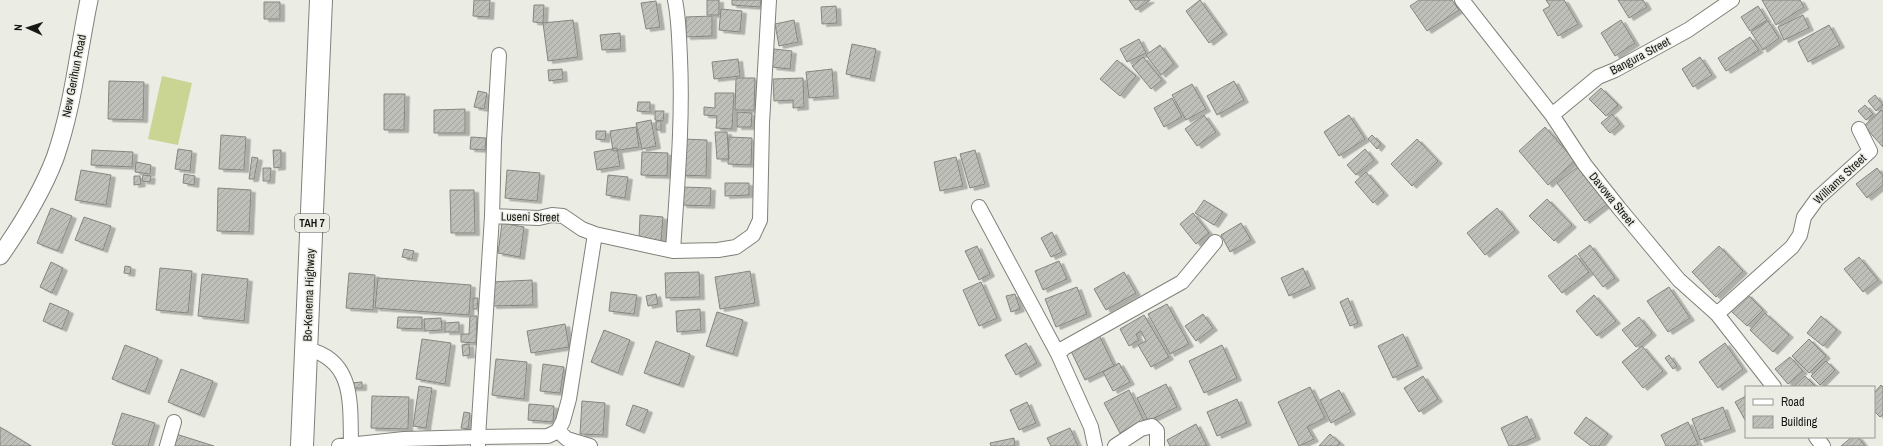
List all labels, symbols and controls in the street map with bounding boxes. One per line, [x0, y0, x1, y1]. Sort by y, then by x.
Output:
north arrow [8, 8, 48, 48]
text: N [11, 24, 25, 31]
street label: New Gerihun Road [58, 33, 90, 119]
street label: Bangura Street [1607, 33, 1673, 79]
street label: Williams Street [1810, 150, 1870, 208]
street label: Davowa Street [1585, 169, 1639, 229]
street label: Luseni Street [501, 208, 560, 226]
road number: TAH 7 [295, 214, 329, 232]
street label: Bo-Kenema Highway [299, 248, 319, 342]
legend [1745, 386, 1875, 438]
text: Road [1781, 394, 1805, 410]
text: Building [1781, 414, 1818, 430]

